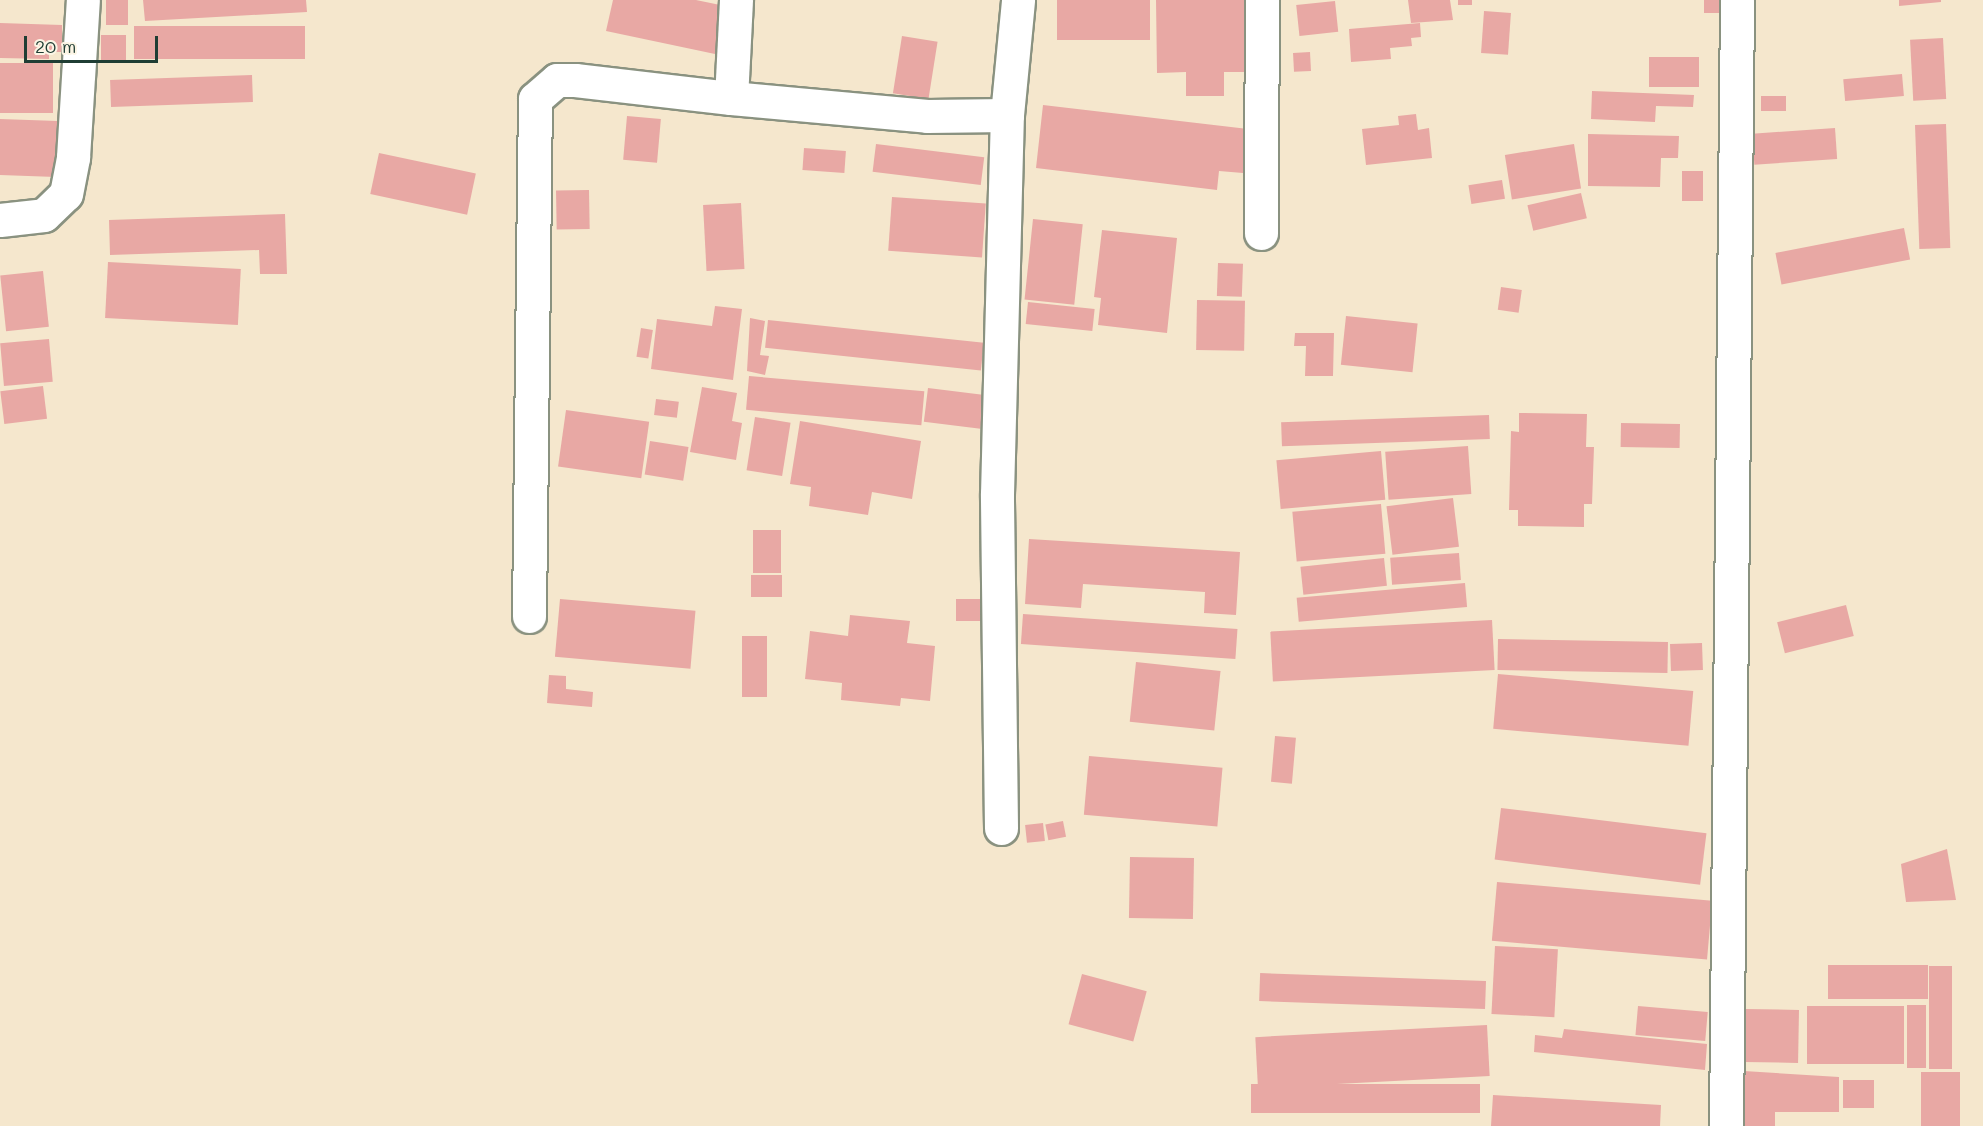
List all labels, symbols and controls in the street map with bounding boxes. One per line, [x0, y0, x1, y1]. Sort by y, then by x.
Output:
scale bar [27, 24, 160, 62]
text: 20 m [35, 34, 76, 58]

